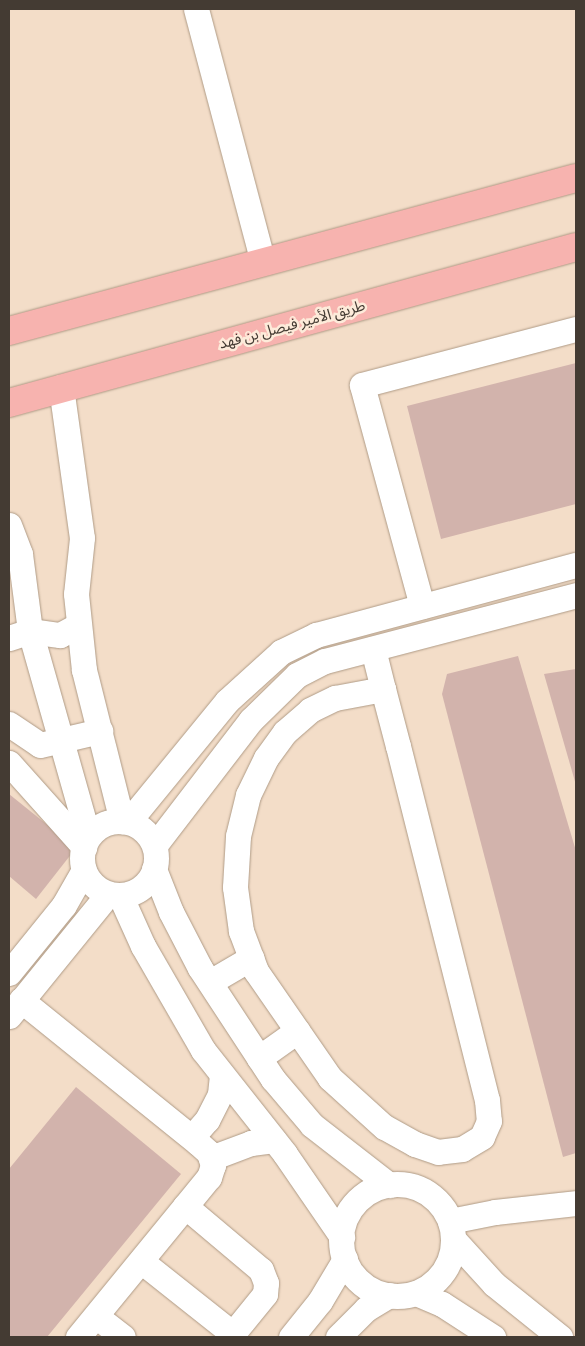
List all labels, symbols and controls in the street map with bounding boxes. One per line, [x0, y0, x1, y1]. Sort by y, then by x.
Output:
street label: طريق الأمير فيصل بن فهد [217, 296, 367, 352]

